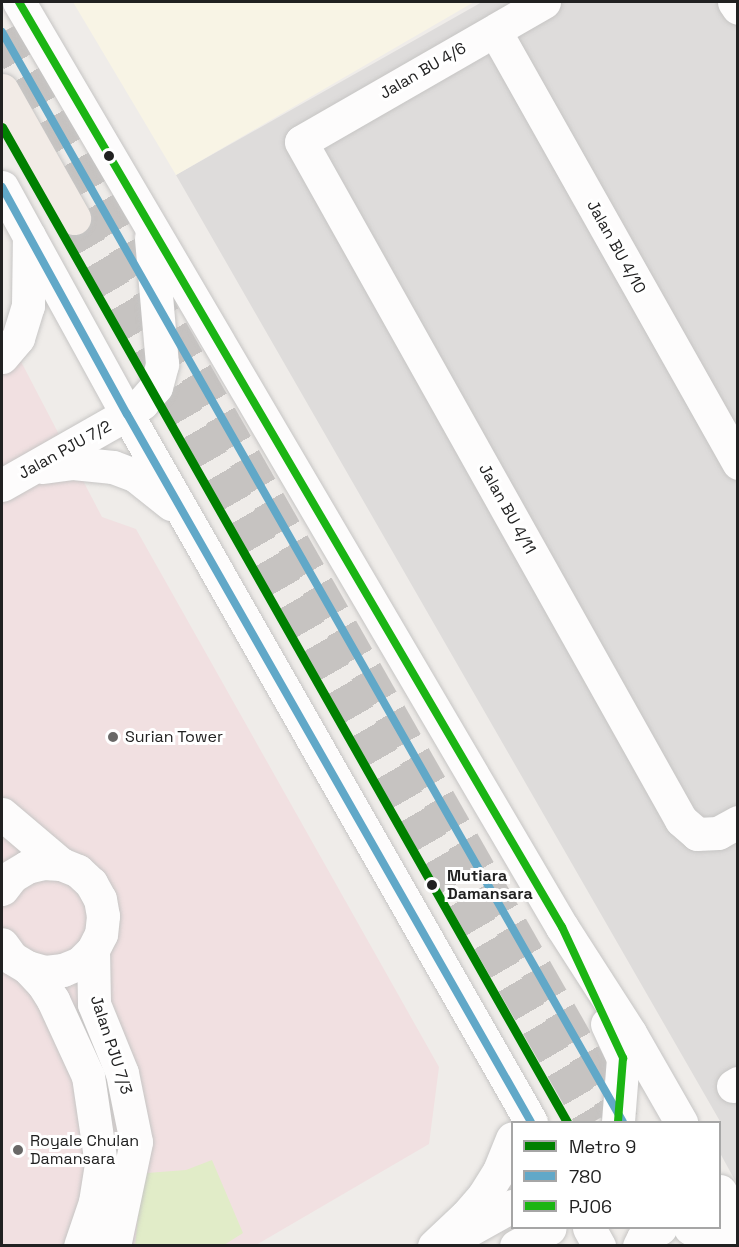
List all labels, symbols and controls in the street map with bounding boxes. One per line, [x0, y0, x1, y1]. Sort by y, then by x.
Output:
street label: Jalan BU 4/6 [376, 39, 470, 103]
unlabelled marker [103, 150, 115, 162]
street label: Jalan BU 4/10 [583, 197, 649, 297]
street label: Jalan PJU 7/2 [15, 417, 115, 483]
street label: Jalan BU 4/11 [474, 461, 540, 557]
place label: Surian Tower [125, 727, 223, 747]
marker: Surian Tower [106, 730, 120, 744]
place label: Mutiara Damansara [447, 866, 533, 904]
marker: Mutiara Damansara [422, 875, 442, 895]
street label: Jalan PJU 7/3 [86, 993, 136, 1097]
legend [511, 1121, 721, 1229]
place label: Royale Chulan Damansara [30, 1131, 139, 1169]
text: Metro 9 [569, 1135, 636, 1158]
marker: Royale Chulan Damansara [11, 1143, 25, 1157]
text: 780 [569, 1165, 602, 1188]
text: PJ06 [569, 1195, 612, 1218]

